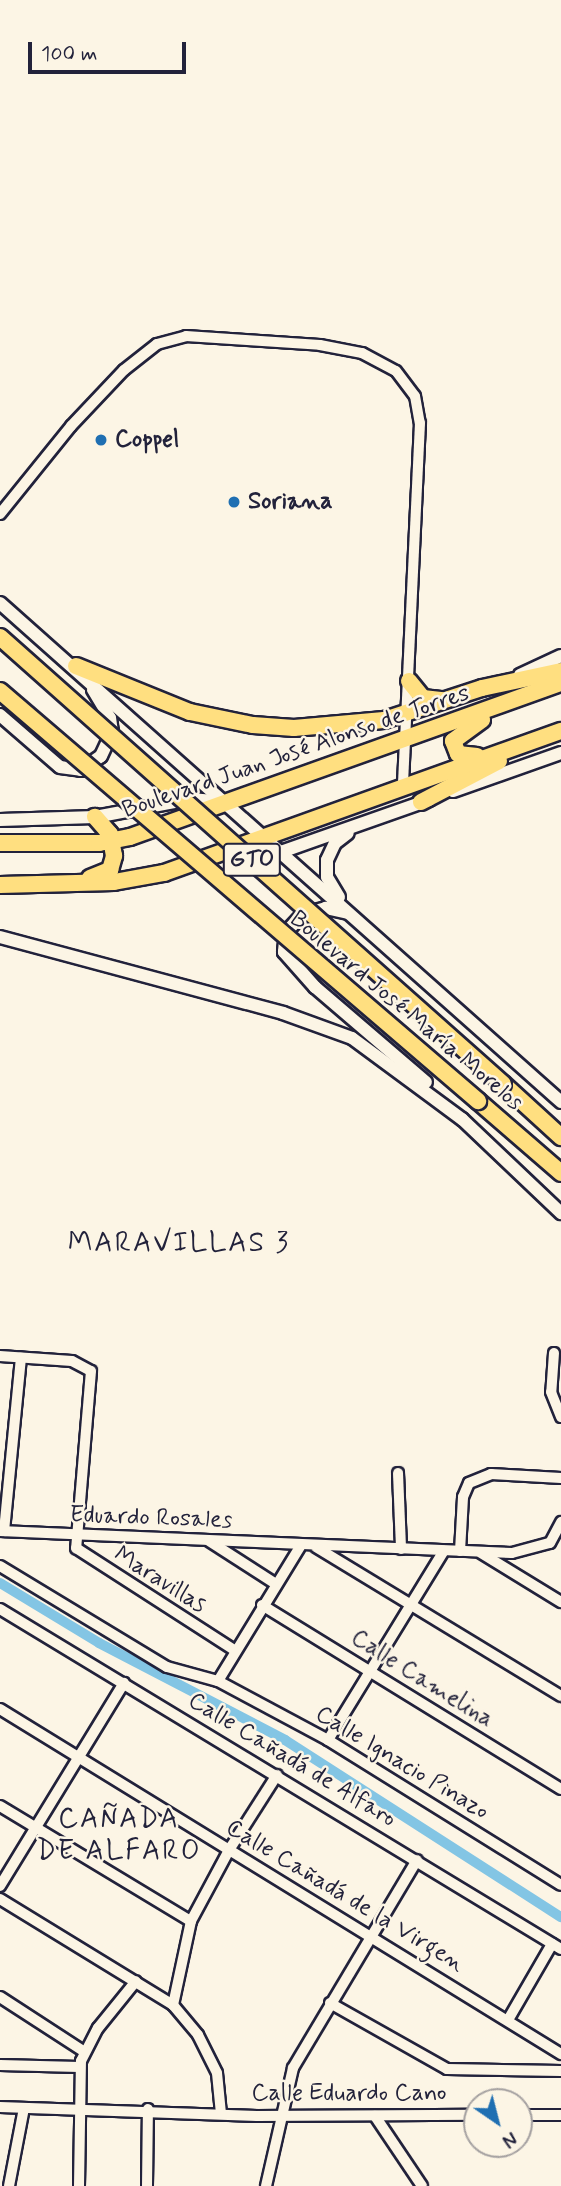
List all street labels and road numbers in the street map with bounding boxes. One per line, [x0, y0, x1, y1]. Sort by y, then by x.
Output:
street label: Boulevard Juan José Alonso de Torres [115, 678, 477, 826]
road number: GTO [222, 840, 282, 880]
street label: Boulevard José María Morelos [283, 904, 529, 1118]
street label: Eduardo Rosales [71, 1501, 231, 1535]
street label: Maravillas [108, 1540, 212, 1620]
street label: Calle Camelina [347, 1624, 497, 1734]
street label: Calle Cañadá de Alfaro [184, 1688, 400, 1832]
street label: Calle Ignacio Pinazo [308, 1699, 496, 1827]
street label: Calle Cañadá de la Virgen [226, 1816, 464, 1976]
street label: Calle Eduardo Cano [251, 2080, 447, 2108]

